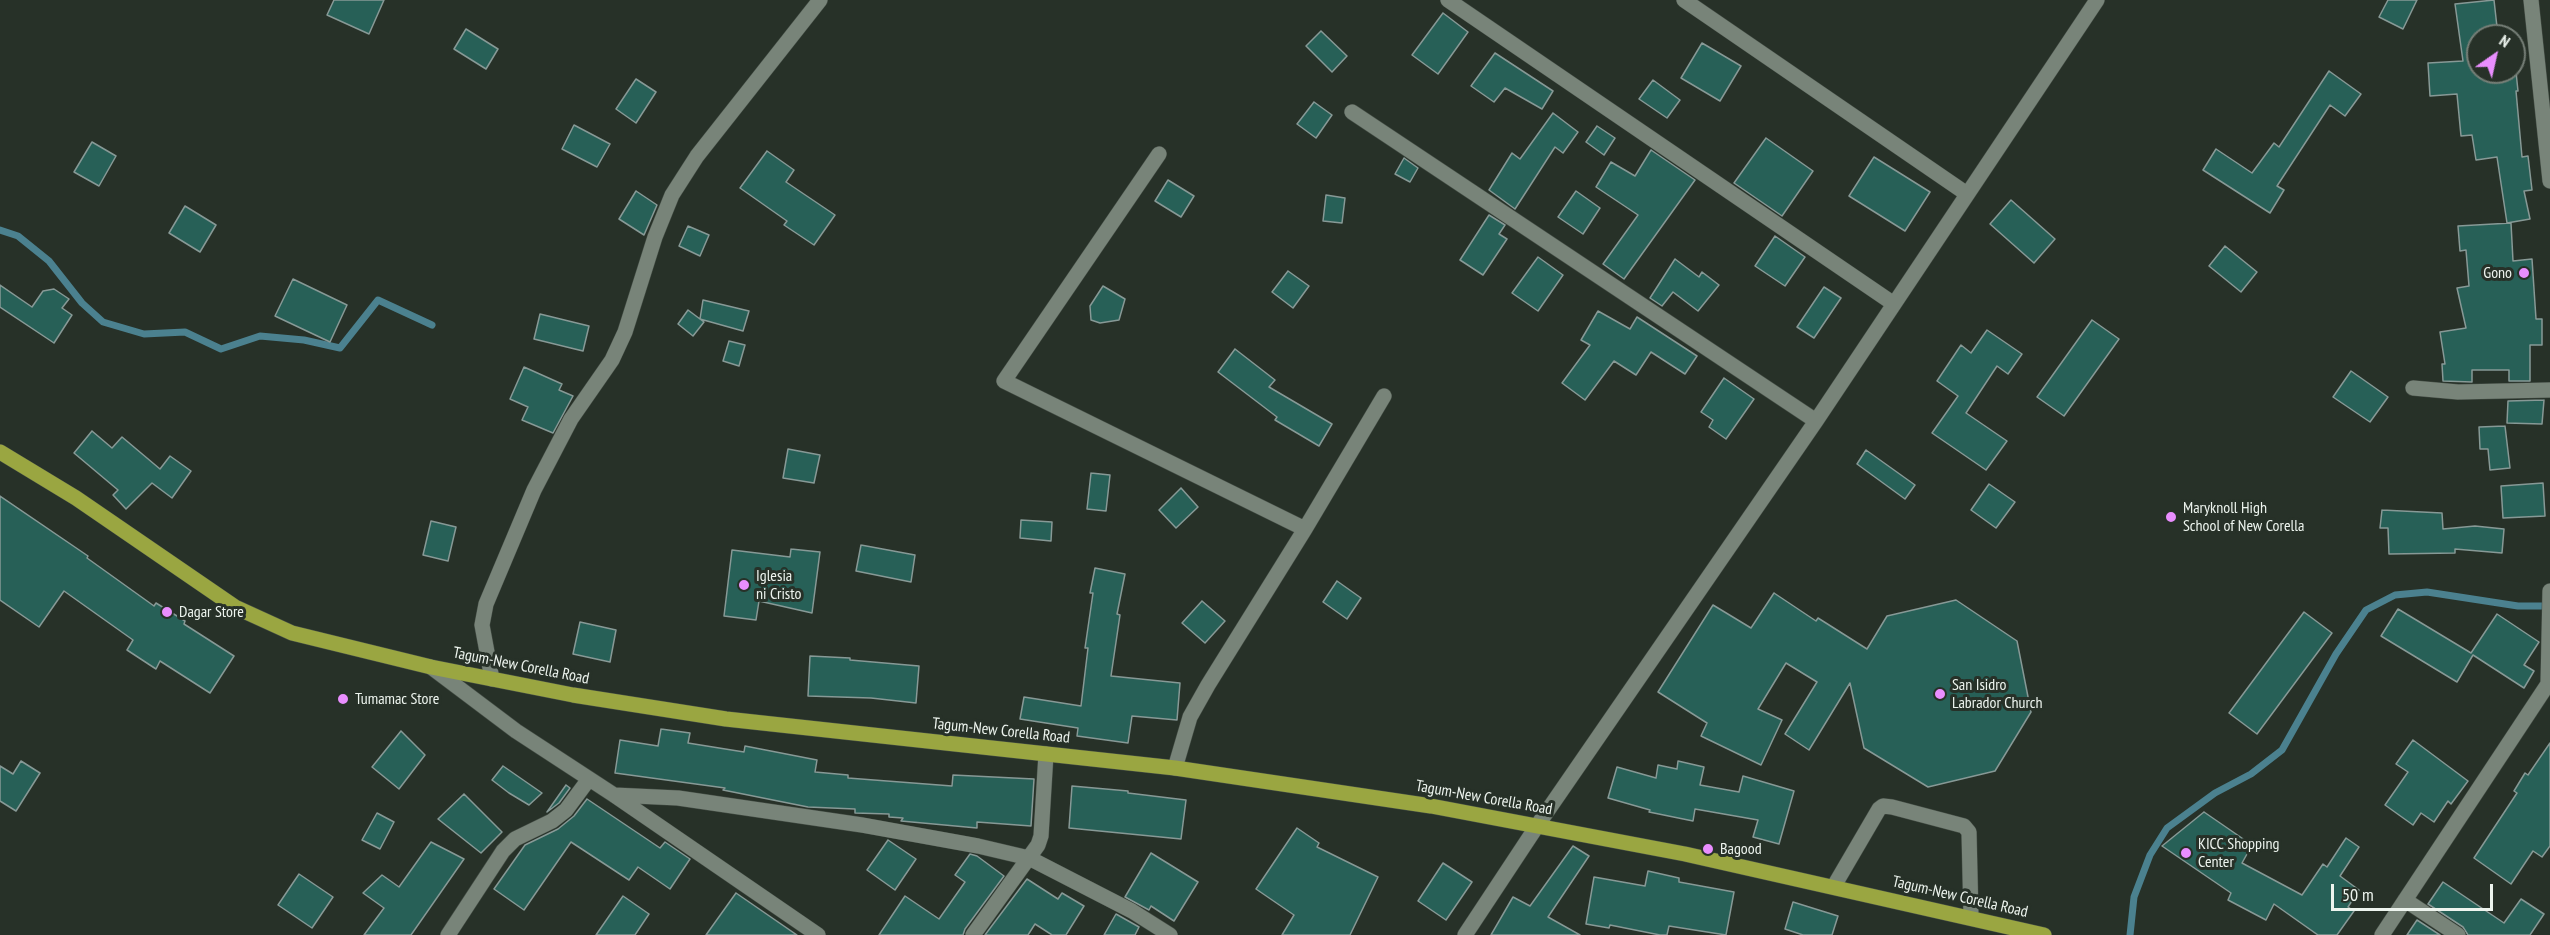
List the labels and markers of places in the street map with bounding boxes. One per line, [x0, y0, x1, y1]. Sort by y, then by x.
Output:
place label: Gono [2483, 263, 2512, 283]
marker: Gono [2517, 266, 2531, 280]
place label: Maryknoll High School of New Corella [2183, 498, 2304, 536]
marker: Maryknoll High School of New Corella [2164, 510, 2178, 524]
place label: Iglesia ni Cristo [756, 566, 801, 604]
marker: Iglesia ni Cristo [737, 578, 751, 592]
place label: Dagar Store [179, 602, 244, 622]
marker: Dagar Store [160, 605, 174, 619]
place label: San Isidro Labrador Church [1952, 675, 2043, 713]
marker: San Isidro Labrador Church [1933, 687, 1947, 701]
place label: Tumamac Store [355, 689, 439, 709]
marker: Tumamac Store [336, 692, 350, 706]
place label: KICC Shopping Center [2198, 834, 2279, 872]
place label: Bagood [1720, 839, 1762, 859]
marker: Bagood [1701, 842, 1715, 856]
marker: KICC Shopping Center [2179, 846, 2193, 860]

